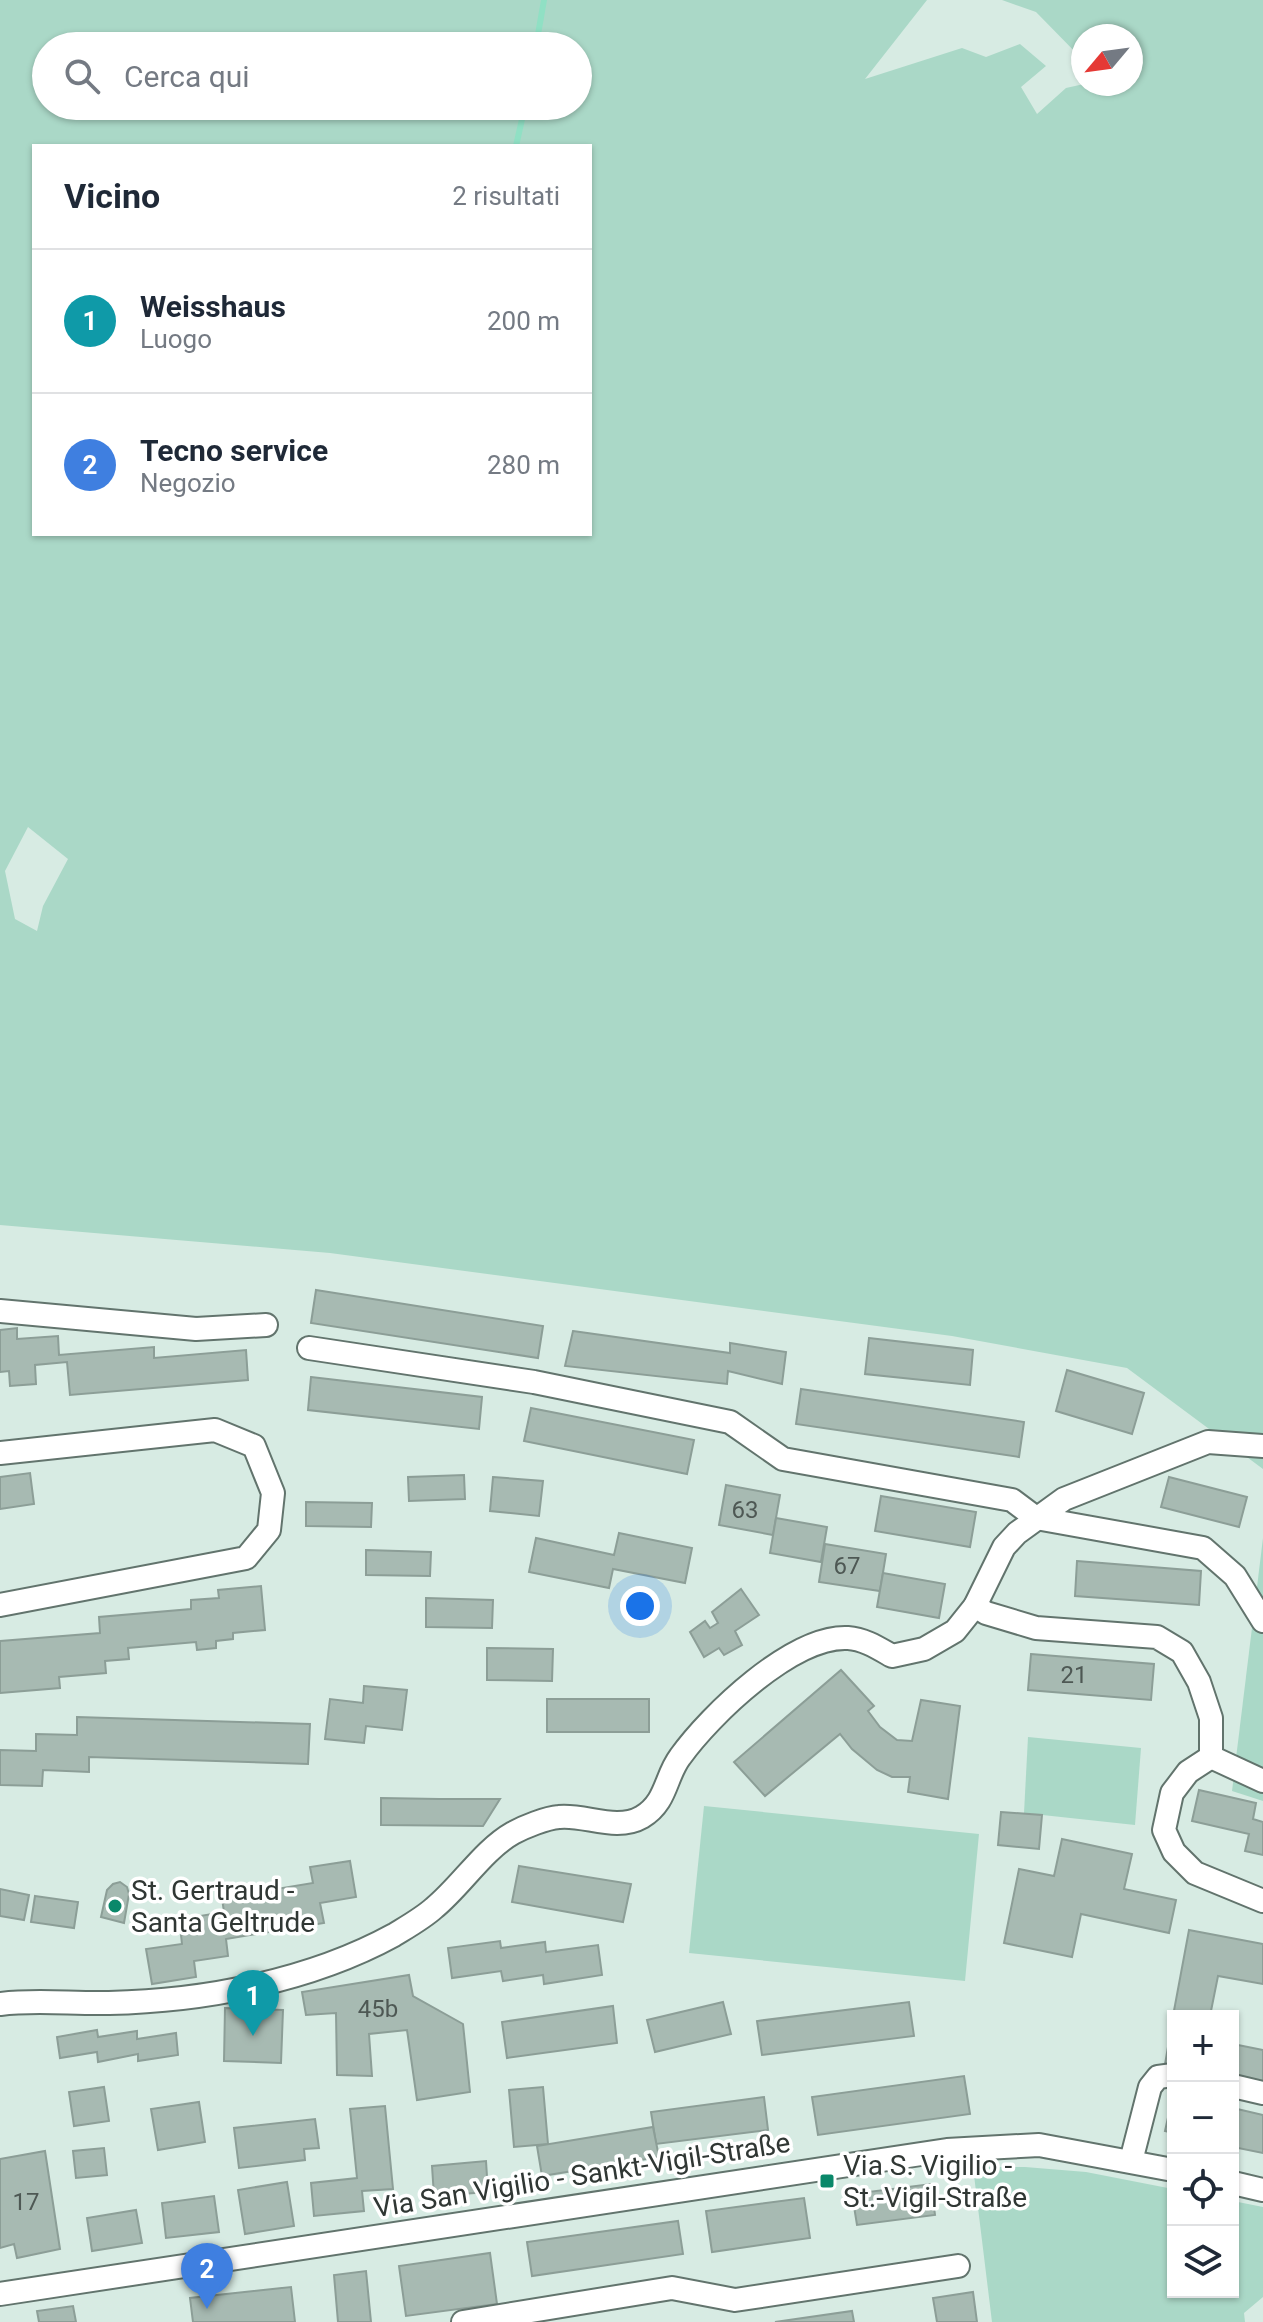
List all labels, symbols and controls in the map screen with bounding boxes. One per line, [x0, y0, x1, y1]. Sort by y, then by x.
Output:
north arrow [1071, 24, 1143, 96]
search box [32, 32, 592, 120]
icon: search [60, 54, 104, 98]
text: Cerca qui [124, 59, 250, 94]
text: Vicino [64, 176, 160, 216]
text: 2 risultati [452, 181, 560, 211]
text: Weisshaus [140, 289, 286, 324]
text: 1 [83, 306, 97, 336]
text: 200 m [487, 306, 560, 336]
text: Luogo [140, 324, 212, 354]
text: Tecno service [140, 433, 328, 468]
text: 2 [83, 450, 97, 480]
text: 280 m [487, 450, 560, 480]
text: Negozio [140, 468, 236, 498]
house number: 63 [732, 1496, 758, 1524]
house number: 67 [834, 1552, 860, 1580]
your location [620, 1586, 660, 1626]
house number: 21 [1061, 1661, 1087, 1689]
place label: St. Gertraud - Santa Geltrude [131, 1874, 315, 1939]
marker: St. Gertraud - Santa Geltrude [106, 1897, 124, 1915]
pin: 1 [227, 1970, 279, 2036]
house number: 45b [358, 1995, 398, 2023]
map controls [1167, 2010, 1239, 2298]
button: + [1167, 2010, 1239, 2082]
button: − [1167, 2082, 1239, 2154]
street label: Via San Vigilio - Sankt-Vigil-Straße [371, 2126, 793, 2224]
place label: Via S. Vigilio - St.-Vigil-Straße [843, 2149, 1027, 2214]
button: locate [1167, 2154, 1239, 2226]
marker: Via S. Vigilio - St.-Vigil-Straße [818, 2172, 836, 2190]
house number: 17 [13, 2188, 39, 2216]
button: layers [1167, 2226, 1239, 2298]
pin: 2 [181, 2243, 233, 2309]

